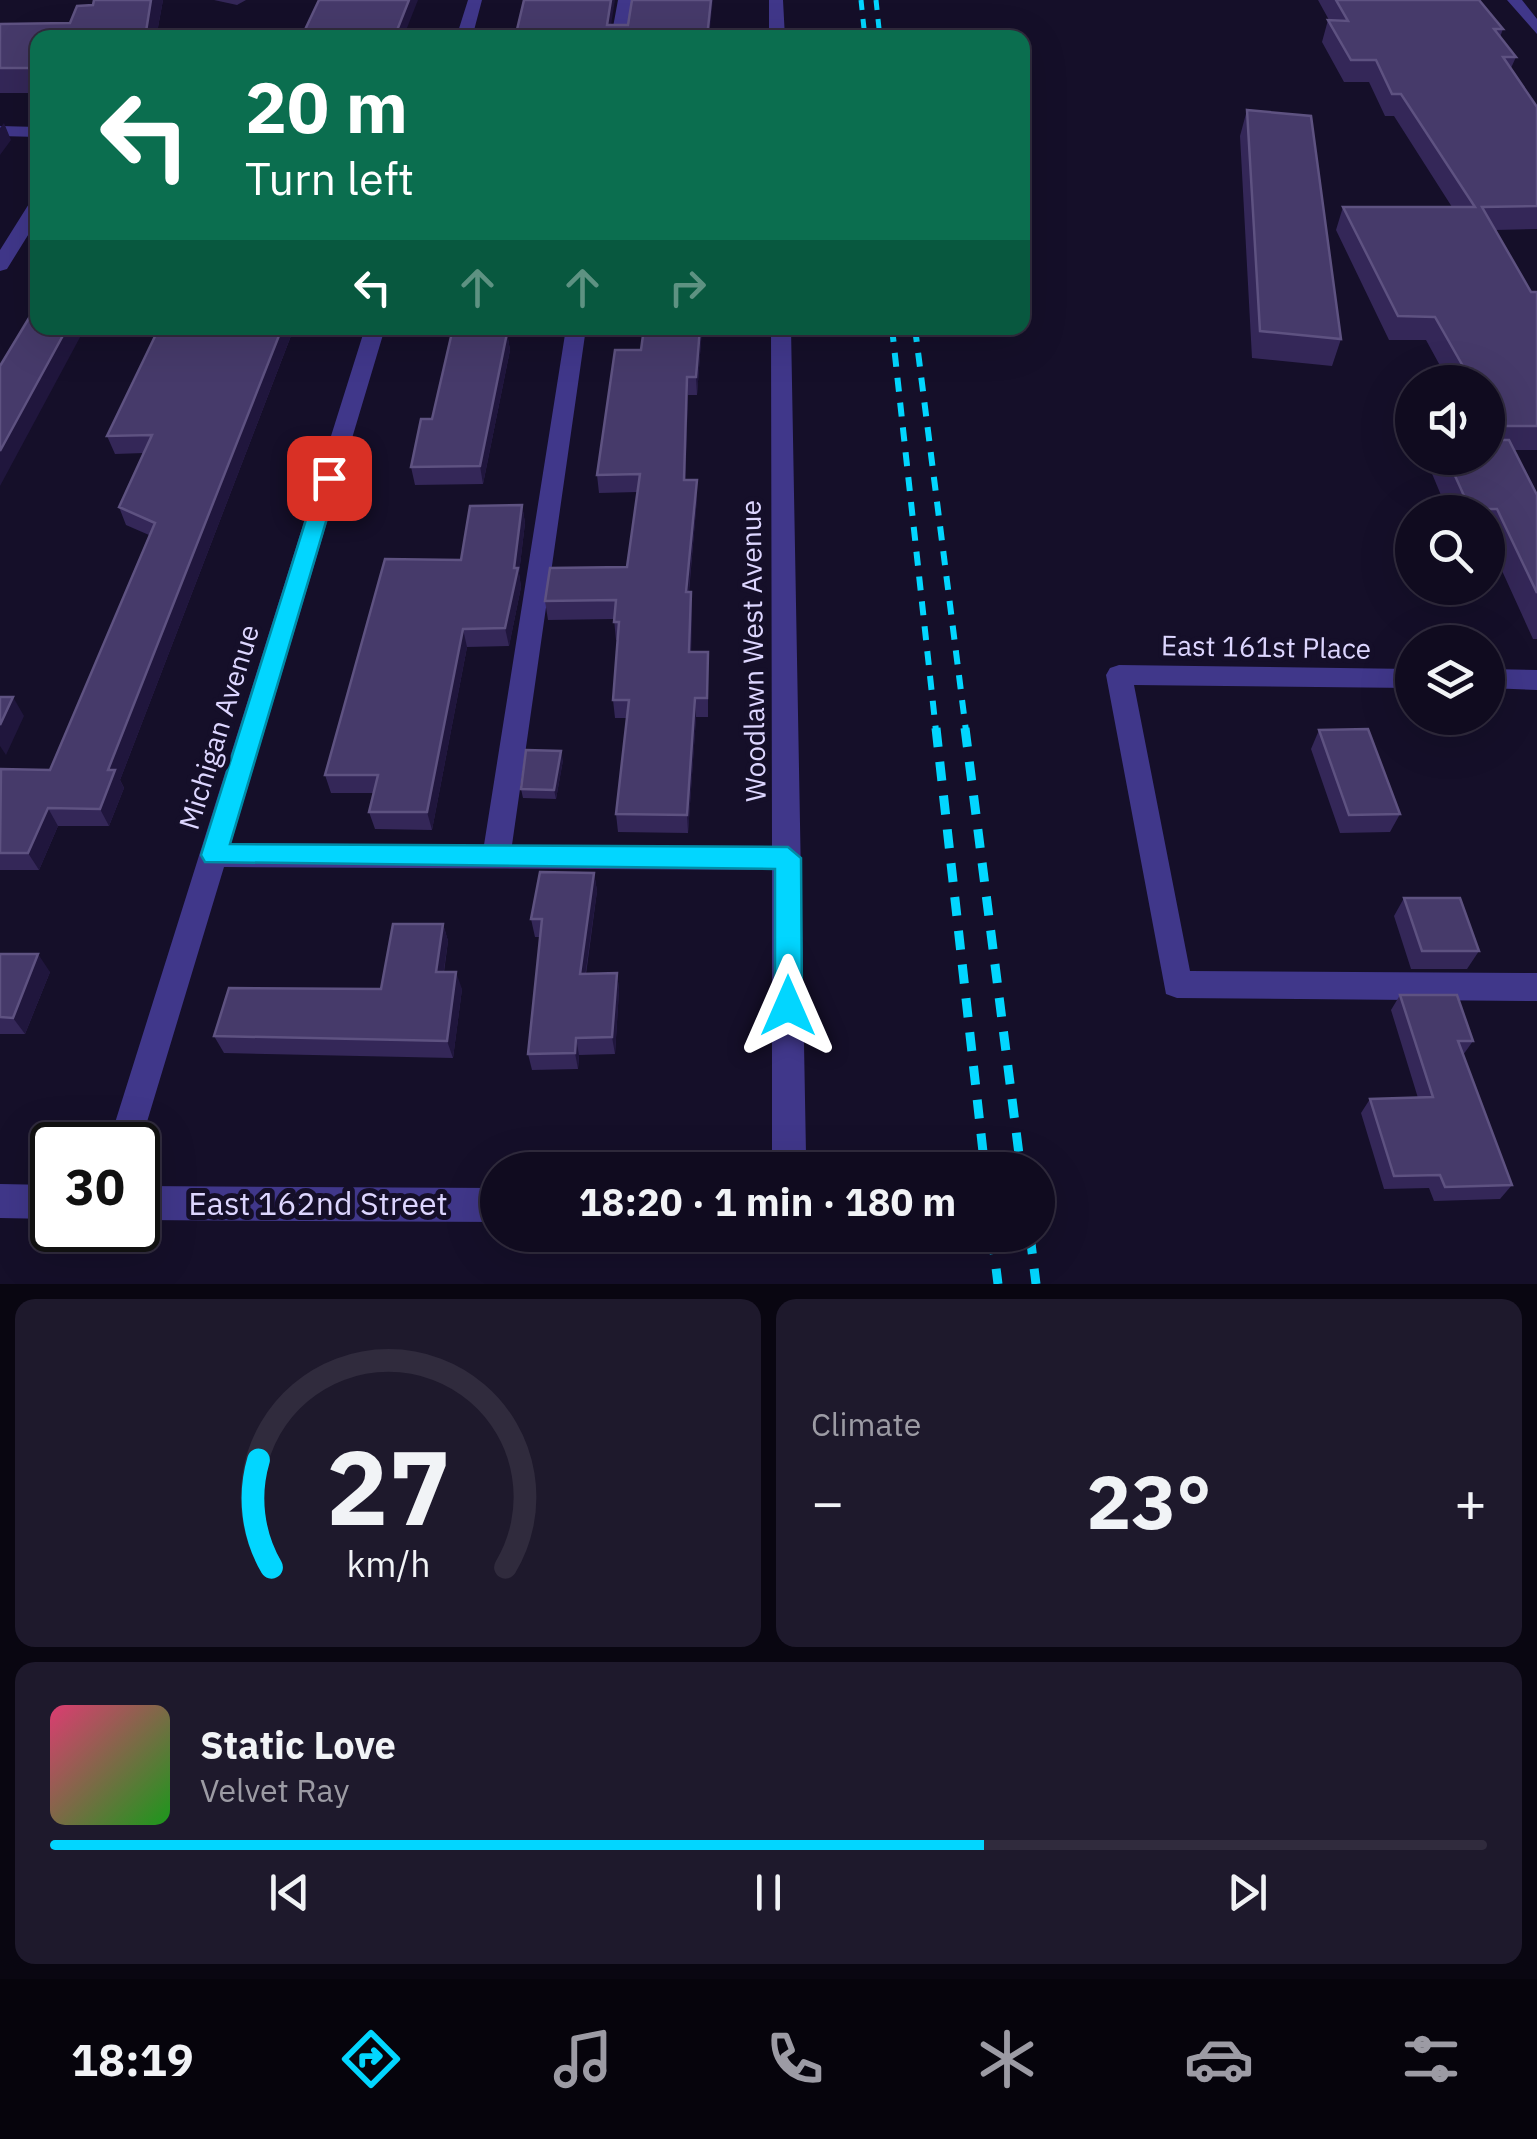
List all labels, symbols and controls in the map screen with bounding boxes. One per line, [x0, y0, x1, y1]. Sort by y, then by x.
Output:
text: 20 m [245, 61, 408, 152]
icon: left [80, 70, 210, 200]
text: Turn left [245, 149, 414, 207]
icon: left [345, 260, 400, 315]
icon: ahead [450, 260, 505, 315]
icon: ahead [555, 260, 610, 315]
icon: right [660, 260, 715, 315]
map controls [1395, 365, 1505, 735]
button: sound [1395, 365, 1505, 475]
pin [287, 436, 372, 521]
icon: arrive [302, 451, 357, 506]
button: search [1395, 495, 1505, 605]
street label: Woodlawn West Avenue [731, 500, 774, 802]
street label: Michigan Avenue [170, 620, 267, 834]
button: layers [1395, 625, 1505, 735]
street label: East 161st Place [1161, 626, 1371, 667]
position arrow [736, 954, 840, 1058]
speed limit sign: 30 [30, 1122, 160, 1252]
text: 18:20 · 1 min · 180 m [579, 1177, 956, 1226]
street label: East 162nd Street [188, 1182, 448, 1224]
text: Climate [811, 1403, 921, 1445]
text: 27 [326, 1418, 450, 1554]
text: 23° [1086, 1452, 1212, 1550]
text: − [811, 1466, 844, 1537]
text: + [1454, 1466, 1487, 1537]
text: km/h [346, 1540, 430, 1587]
text: Static Love [200, 1720, 396, 1769]
text: Velvet Ray [200, 1769, 349, 1811]
icon: previous [262, 1865, 317, 1920]
icon: pause [741, 1865, 796, 1920]
icon: next [1220, 1865, 1275, 1920]
icon: directions [336, 2024, 406, 2094]
icon: music [548, 2024, 618, 2094]
icon: phone [760, 2024, 830, 2094]
icon: climate [972, 2024, 1042, 2094]
icon: car [1184, 2024, 1254, 2094]
icon: filters [1396, 2024, 1466, 2094]
text: 18:19 [71, 2030, 194, 2088]

